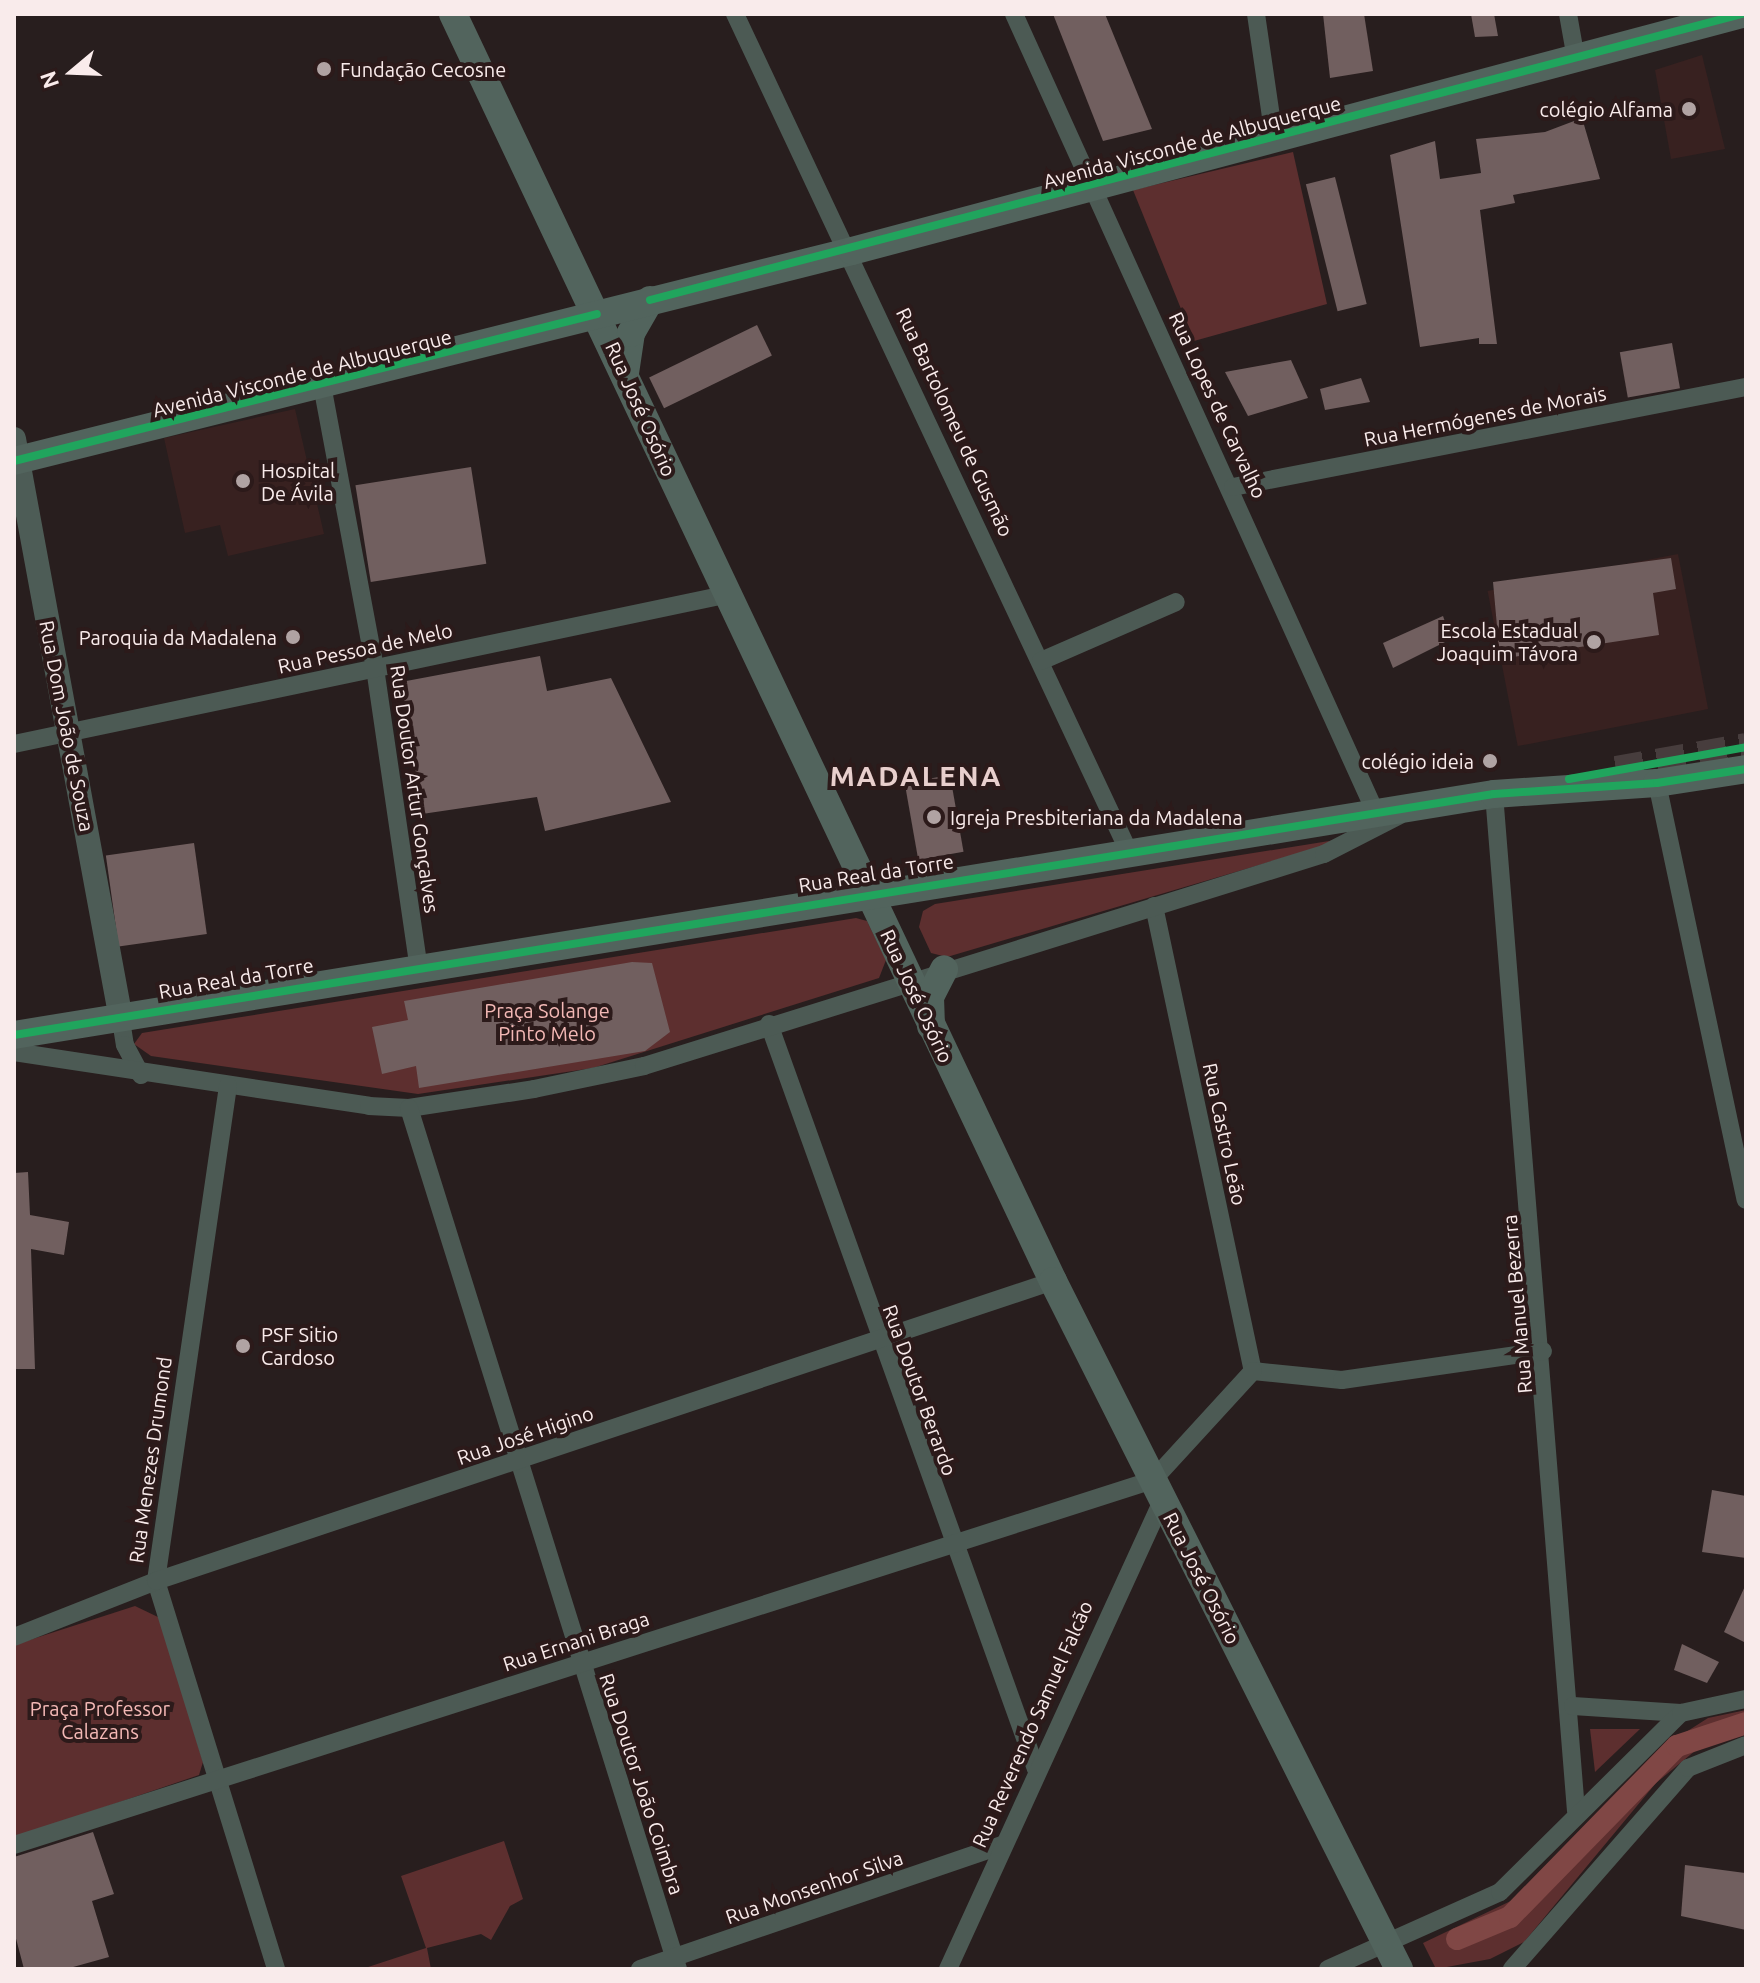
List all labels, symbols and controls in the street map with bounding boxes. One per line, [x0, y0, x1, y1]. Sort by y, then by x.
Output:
north arrow [32, 32, 112, 112]
place label: Fundação Cecosne [340, 57, 506, 81]
marker: Fundação Cecosne [315, 60, 333, 78]
text: N [34, 68, 63, 92]
street label: Avenida Visconde de Albuquerque [1040, 91, 1344, 193]
place label: colégio Alfama [1539, 97, 1673, 121]
marker: colégio Alfama [1680, 100, 1698, 118]
street label: Rua Bartolomeu de Gusmão [891, 304, 1019, 540]
street label: Rua Lopes de Carvalho [1164, 308, 1272, 502]
street label: Avenida Visconde de Albuquerque [150, 324, 454, 422]
street label: Rua José Osório [601, 338, 681, 480]
street label: Rua Hermógenes de Morais [1362, 381, 1608, 451]
place label: Hospital De Ávila [261, 458, 335, 505]
marker: Hospital De Ávila [232, 470, 254, 492]
street label: Rua Dom João de Souza [35, 618, 99, 834]
street label: Rua Pessoa de Melo [275, 618, 455, 678]
place label: Escola Estadual Joaquim Távora [1437, 618, 1578, 665]
place label: Paroquia da Madalena [79, 625, 277, 649]
marker: Paroquia da Madalena [284, 628, 302, 646]
marker: Escola Estadual Joaquim Távora [1585, 633, 1603, 651]
street label: Rua Doutor Artur Gonçalves [386, 663, 444, 915]
place label: colégio ideia [1361, 749, 1474, 773]
marker: colégio ideia [1481, 752, 1499, 770]
district label: MADALENA [830, 759, 1002, 793]
place label: Igreja Presbiteriana da Madalena [950, 805, 1243, 829]
marker: Igreja Presbiteriana da Madalena [925, 808, 943, 826]
street label: Rua Real da Torre [797, 849, 955, 897]
street label: Rua José Osório [876, 925, 958, 1067]
street label: Rua Real da Torre [157, 953, 315, 1003]
park label: Praça Solange Pinto Melo [484, 998, 610, 1045]
street label: Rua Castro Leão [1198, 1061, 1252, 1207]
street label: Rua Manuel Bezerra [1497, 1214, 1537, 1394]
street label: Rua Doutor Berardo [878, 1301, 962, 1479]
place label: PSF Sitio Cardoso [261, 1322, 338, 1369]
marker: PSF Sitio Cardoso [232, 1335, 254, 1357]
street label: Rua Menezes Drumond [124, 1355, 176, 1565]
street label: Rua José Higino [454, 1400, 596, 1470]
street label: Rua José Osório [1158, 1508, 1246, 1648]
street label: Rua Reverendo Samuel Falcão [967, 1597, 1097, 1851]
street label: Rua Ernani Braga [500, 1606, 652, 1676]
street label: Rua Doutor João Coimbra [595, 1670, 689, 1898]
park label: Praça Professor Calazans [30, 1696, 170, 1743]
street label: Rua Monsenhor Silva [722, 1845, 906, 1929]

